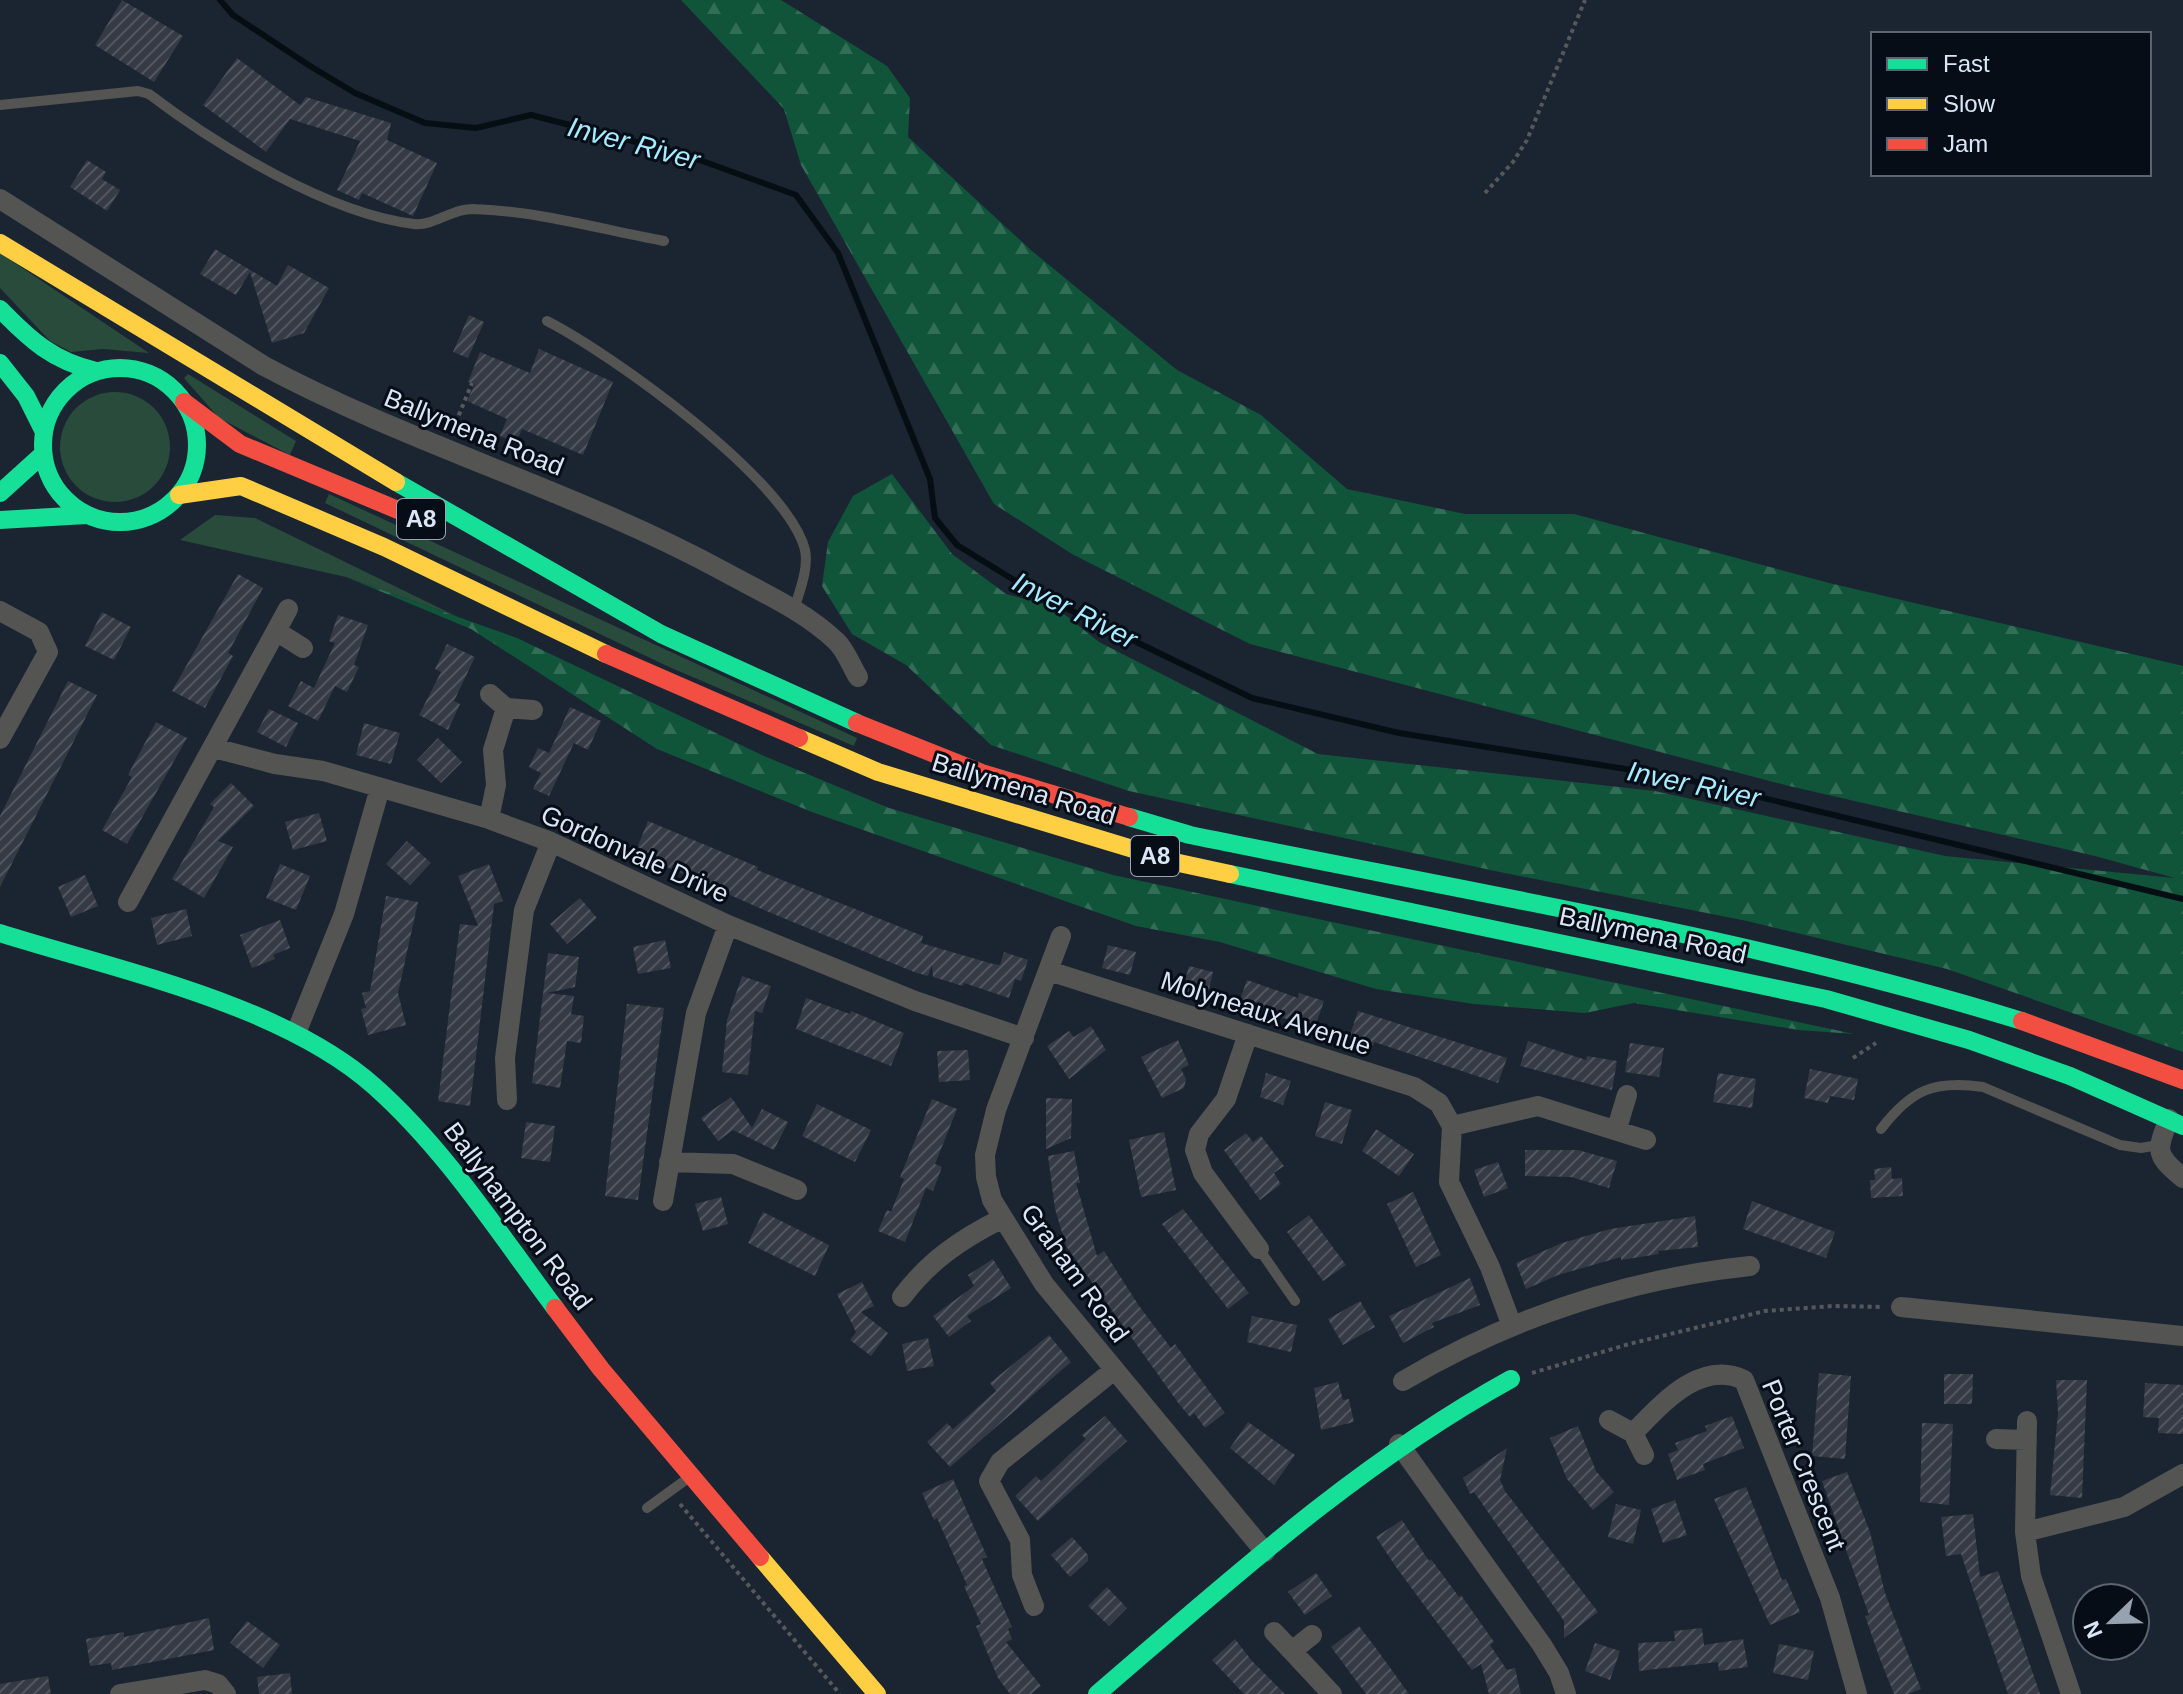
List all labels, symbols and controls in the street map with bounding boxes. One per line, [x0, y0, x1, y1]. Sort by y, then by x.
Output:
legend [1871, 32, 2151, 176]
text: Fast [1943, 50, 1990, 77]
text: Slow [1943, 90, 1996, 117]
water label: Inver River [564, 111, 705, 176]
text: Jam [1943, 130, 1988, 157]
street label: Ballymena Road [380, 382, 568, 482]
road number: A8 [397, 499, 445, 539]
water label: Inver River [1007, 566, 1144, 656]
street label: Ballymena Road [928, 747, 1120, 831]
water label: Inver River [1624, 755, 1765, 814]
street label: Gordonvale Drive [536, 799, 734, 909]
road number: A8 [1131, 836, 1179, 876]
street label: Ballymena Road [1557, 900, 1749, 970]
street label: Molyneaux Avenue [1157, 965, 1375, 1061]
street label: Ballyhampton Road [438, 1116, 598, 1316]
street label: Graham Road [1015, 1198, 1135, 1348]
street label: Porter Crescent [1756, 1375, 1852, 1556]
north arrow [2071, 1582, 2151, 1662]
text: N [2078, 1617, 2108, 1642]

